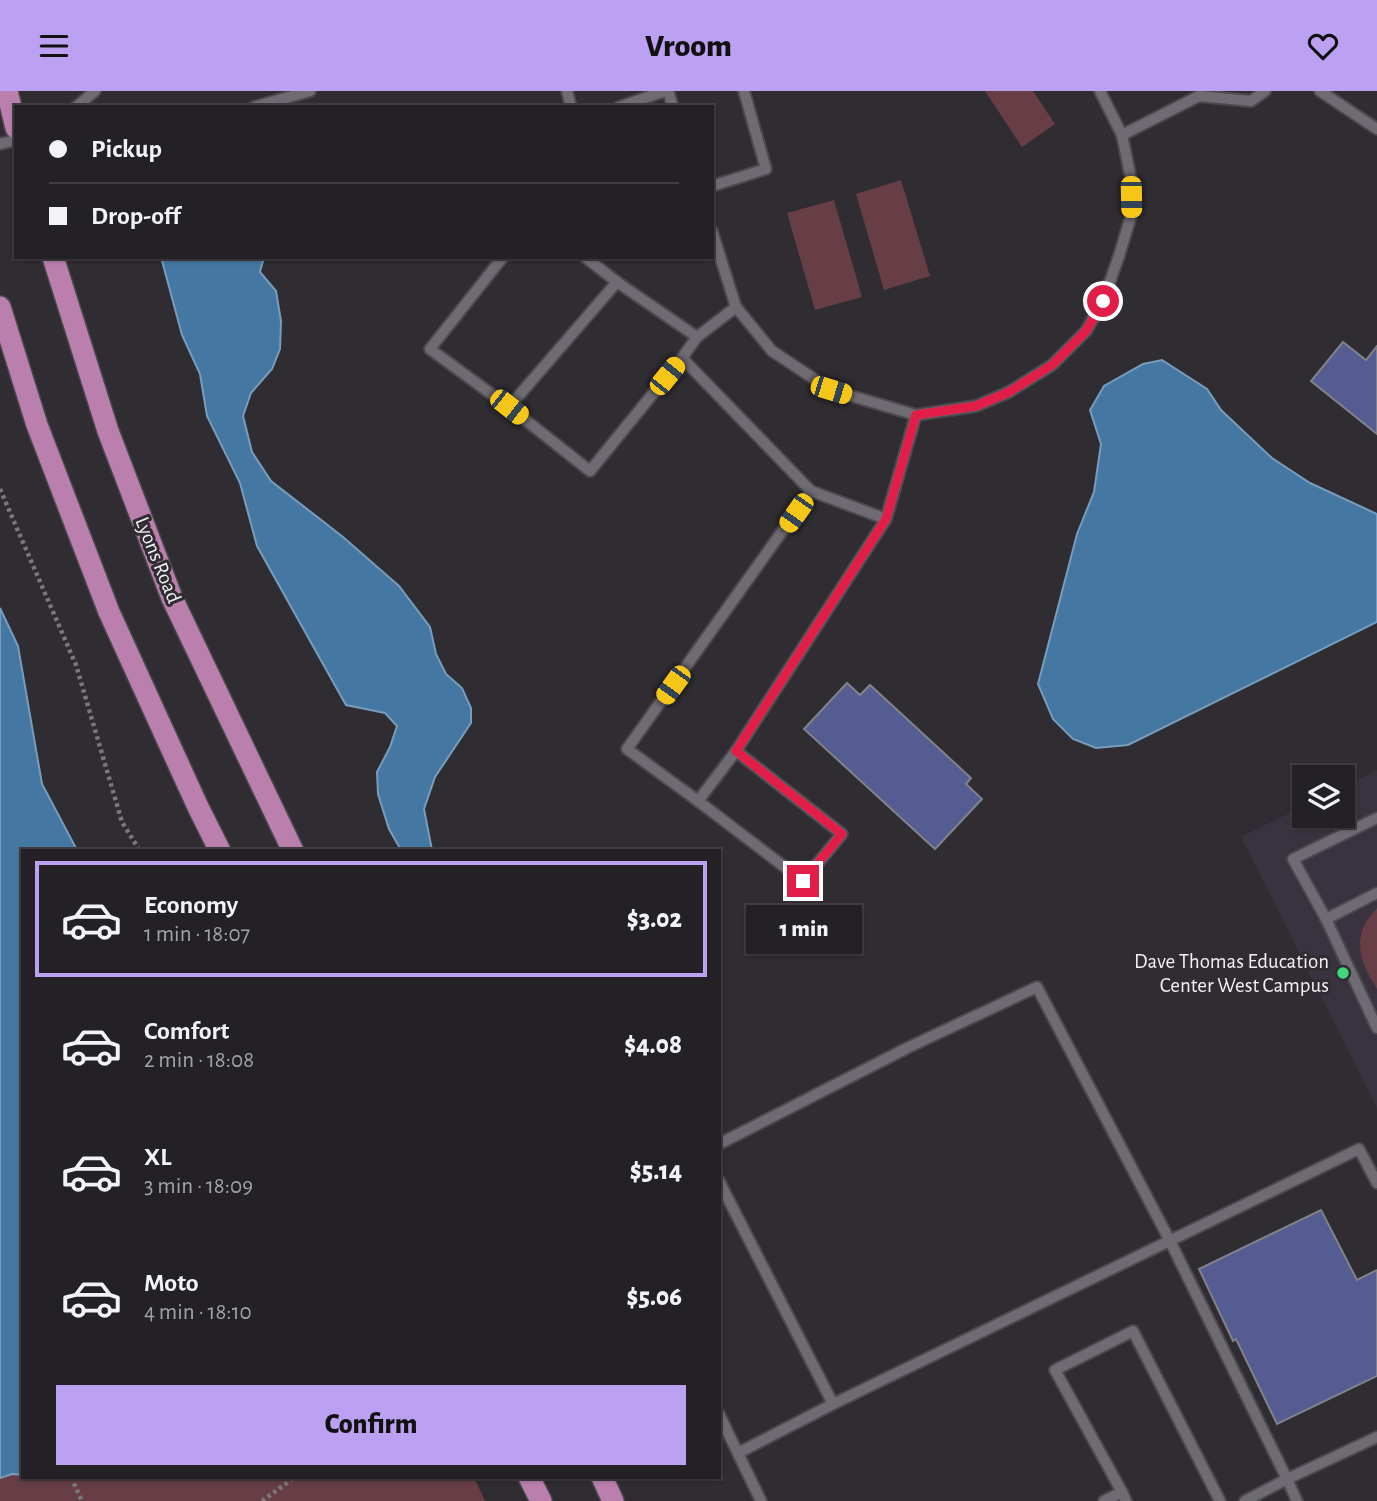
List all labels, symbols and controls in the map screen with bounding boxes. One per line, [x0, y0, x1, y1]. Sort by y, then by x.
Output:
icon: menu [35, 27, 73, 65]
icon: heart [1304, 27, 1342, 65]
text: Vroom [645, 30, 732, 62]
text: Pickup [91, 136, 162, 162]
car [1121, 176, 1142, 218]
text: Drop-off [91, 203, 180, 229]
route start [1087, 285, 1119, 317]
car [646, 353, 689, 399]
car [808, 374, 855, 406]
car [486, 386, 533, 428]
car [776, 490, 817, 536]
street label: Lyons Road [131, 514, 185, 606]
car [653, 662, 694, 708]
map controls [1292, 765, 1355, 828]
button: layers [1292, 765, 1355, 828]
route end [787, 865, 819, 897]
icon: car [60, 888, 123, 951]
text: Economy [144, 892, 238, 918]
callout: 1 min [745, 905, 861, 955]
text: $3.02 [627, 906, 682, 932]
text: 1 min [780, 918, 828, 941]
text: 1 min · 18:07 [144, 923, 250, 946]
place label: Dave Thomas Education Center West Campus [1134, 951, 1329, 996]
marker: Dave Thomas Education Center West Campus [1335, 965, 1351, 981]
icon: car [60, 1014, 123, 1077]
text: Comfort [144, 1018, 229, 1044]
text: $4.08 [624, 1032, 682, 1058]
text: 2 min · 18:08 [144, 1049, 254, 1072]
icon: car [60, 1140, 123, 1203]
text: XL [144, 1144, 171, 1170]
text: $5.14 [630, 1158, 682, 1184]
text: 3 min · 18:09 [144, 1175, 253, 1198]
icon: car [60, 1266, 123, 1329]
text: Moto [144, 1270, 199, 1296]
text: $5.06 [627, 1284, 682, 1310]
text: 4 min · 18:10 [144, 1301, 252, 1324]
button: Confirm [56, 1385, 686, 1465]

